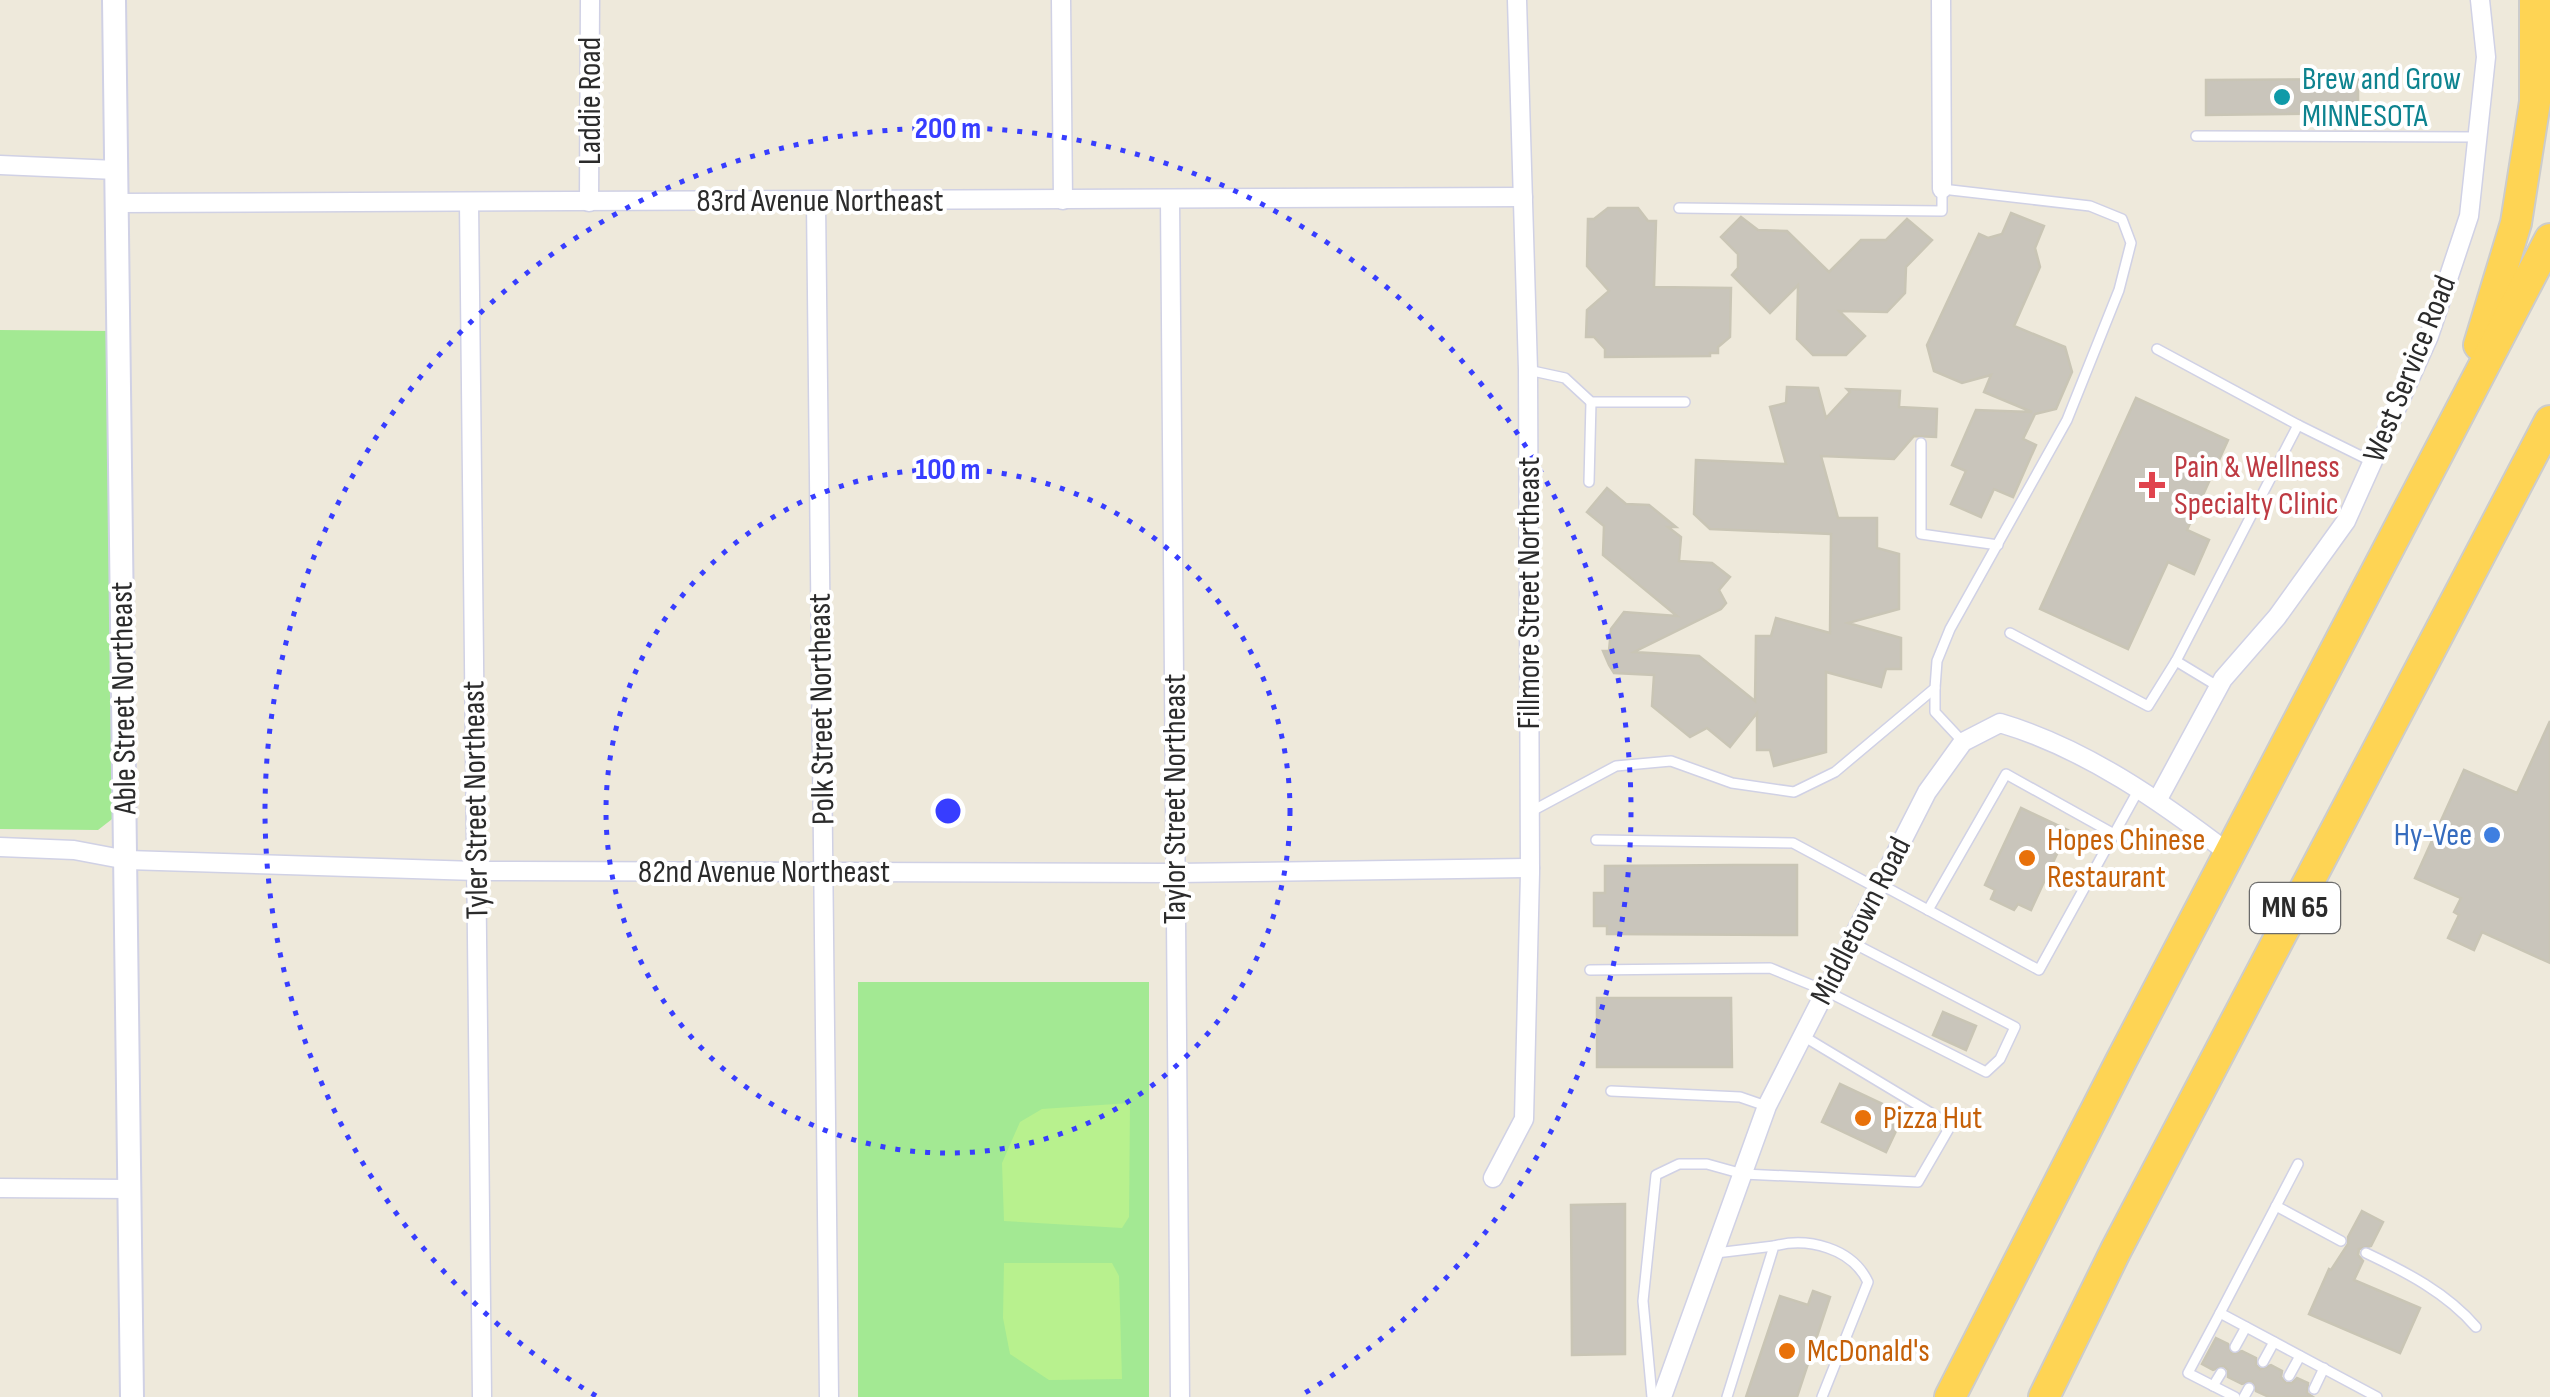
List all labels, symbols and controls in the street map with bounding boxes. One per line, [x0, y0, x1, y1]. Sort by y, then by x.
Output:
street label: Laddie Road [571, 37, 610, 165]
place label: Brew and Grow MINNESOTA [2302, 60, 2461, 136]
marker: Brew and Grow MINNESOTA [2271, 86, 2293, 108]
text: 200 m [915, 111, 981, 147]
street label: 83rd Avenue Northeast [697, 182, 943, 221]
street label: West Service Road [2355, 270, 2465, 468]
place label: Pain & Wellness Specialty Clinic [2174, 448, 2340, 524]
text: 100 m [916, 452, 980, 488]
street label: Fillmore Street Northeast [1510, 457, 1549, 729]
marker: Pain & Wellness Specialty Clinic [2139, 472, 2165, 498]
street label: Able Street Northeast [102, 581, 146, 816]
street label: Polk Street Northeast [800, 593, 844, 825]
street label: Taylor Street Northeast [1156, 674, 1195, 924]
street label: Tyler Street Northeast [454, 680, 498, 920]
centre of rings [930, 793, 966, 829]
place label: Hy-Vee [2394, 816, 2472, 855]
place label: Hopes Chinese Restaurant [2047, 821, 2205, 897]
marker: Hy-Vee [2481, 824, 2503, 846]
street label: Middletown Road [1802, 831, 1920, 1011]
marker: Hopes Chinese Restaurant [2016, 847, 2038, 869]
street label: 82nd Avenue Northeast [638, 853, 890, 892]
road number: MN 65 [2250, 883, 2340, 933]
place label: Pizza Hut [1883, 1099, 1982, 1138]
marker: Pizza Hut [1852, 1107, 1874, 1129]
place label: McDonald's [1807, 1332, 1930, 1371]
marker: McDonald's [1776, 1340, 1798, 1362]

